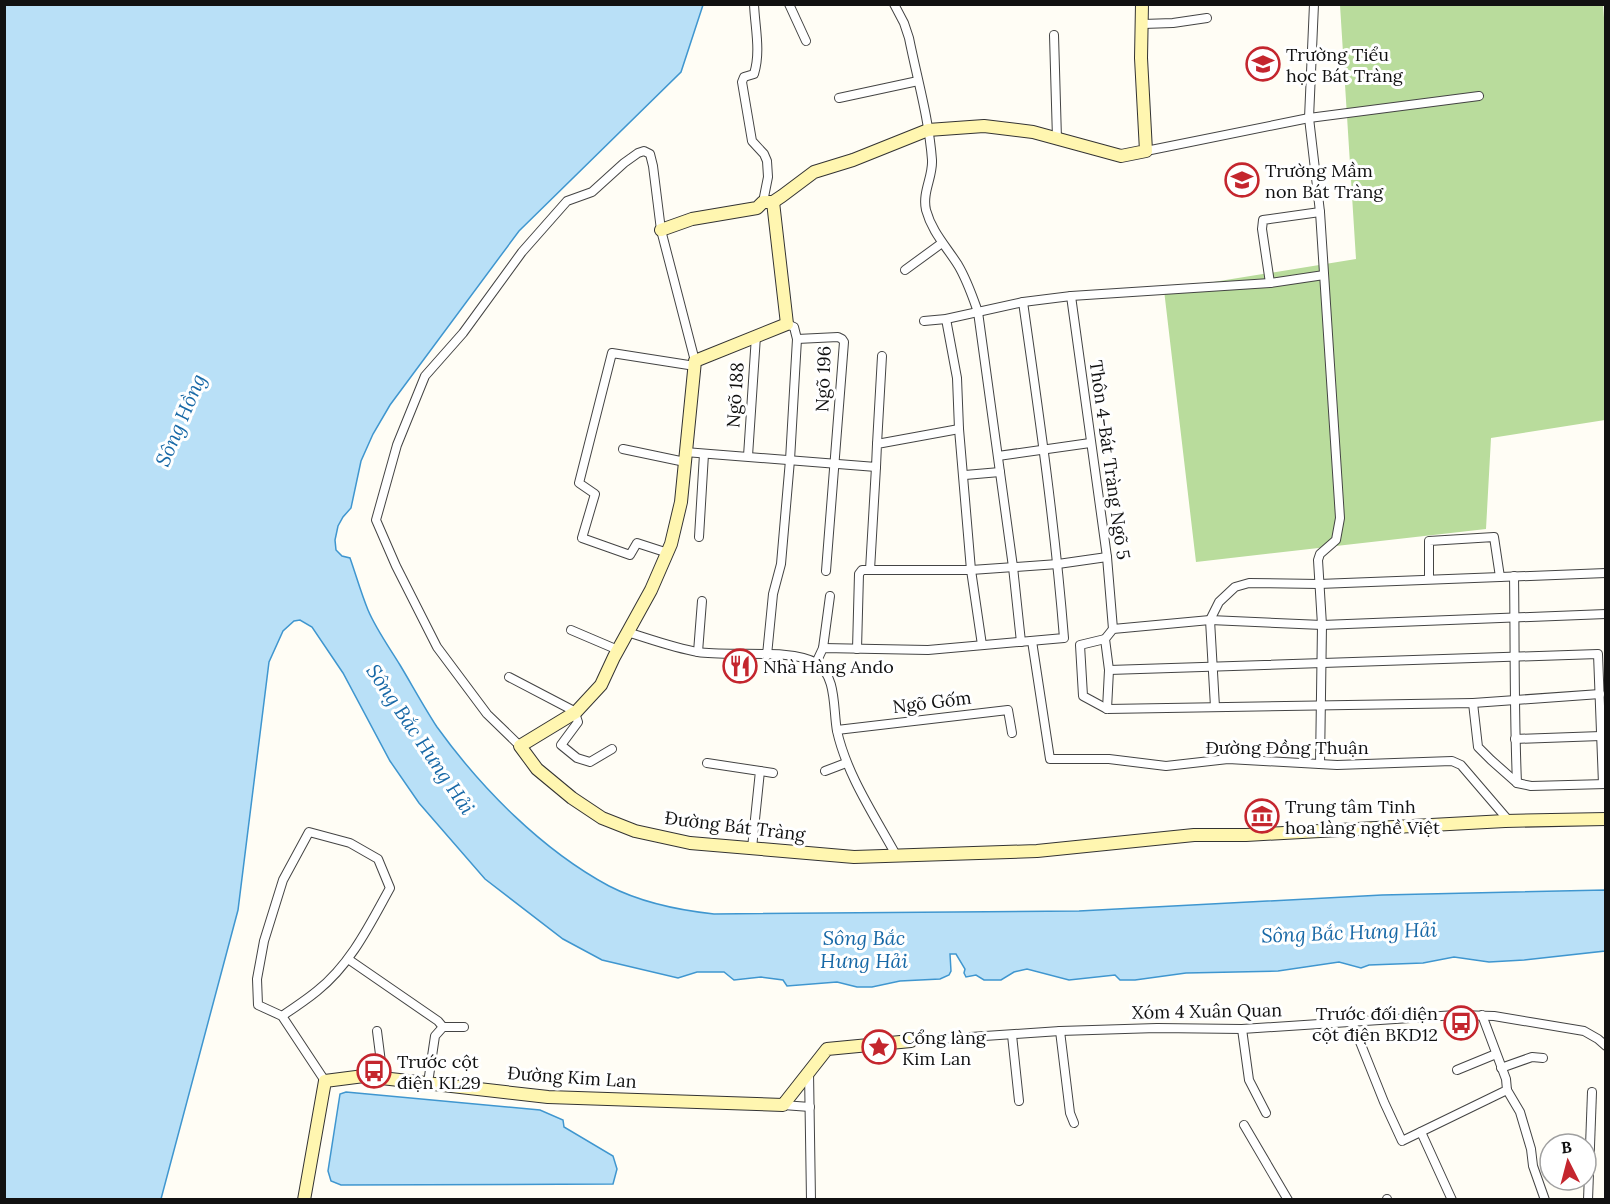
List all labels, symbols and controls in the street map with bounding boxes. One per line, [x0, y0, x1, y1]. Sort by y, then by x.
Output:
place label: Trường Tiểu học Bát Tràng [1286, 43, 1404, 87]
school or university icon: Trường Tiểu học Bát Tràng [1245, 46, 1281, 82]
place label: Trường Mầm non Bát Tràng [1265, 159, 1384, 203]
school or university icon: Trường Mầm non Bát Tràng [1224, 162, 1260, 198]
street label: Ngõ 196 [810, 346, 836, 412]
street label: Thôn 4-Bát Tràng Ngõ 5 [1085, 359, 1135, 561]
street label: Ngõ 188 [721, 362, 749, 428]
water label: Sông Hồng [149, 370, 211, 470]
restaurant icon: Nhà Hàng Ando [722, 648, 758, 684]
place label: Nhà Hàng Ando [763, 655, 894, 678]
water label: Sông Bắc Hưng Hải [361, 659, 481, 819]
street label: Ngõ Gốm [891, 686, 973, 718]
street label: Đường Đồng Thuận [1205, 736, 1369, 759]
place label: Trung tâm Tinh hoa làng nghề Việt [1285, 795, 1440, 839]
museum icon: Trung tâm Tinh hoa làng nghề Việt [1244, 798, 1280, 834]
street label: Đường Bát Tràng [663, 806, 808, 846]
water label: Sông Bắc Hưng Hải [1261, 916, 1438, 948]
water label: Sông Bắc Hưng Hải [820, 925, 909, 973]
street label: Xóm 4 Xuân Quan [1132, 998, 1282, 1024]
place label: Trước đối diện cột điện BKD12 [1312, 1002, 1438, 1046]
bus stop icon: Trước đối diện cột điện BKD12 [1443, 1005, 1479, 1041]
place label: Cổng làng Kim Lan [902, 1026, 987, 1070]
place icon: Cổng làng Kim Lan [861, 1029, 897, 1065]
place label: Trước cột điện KL29 [397, 1050, 481, 1094]
bus stop icon: Trước cột điện KL29 [356, 1053, 392, 1089]
street label: Đường Kim Lan [507, 1061, 637, 1093]
north arrow [1538, 1132, 1598, 1192]
text: B [1560, 1137, 1573, 1158]

